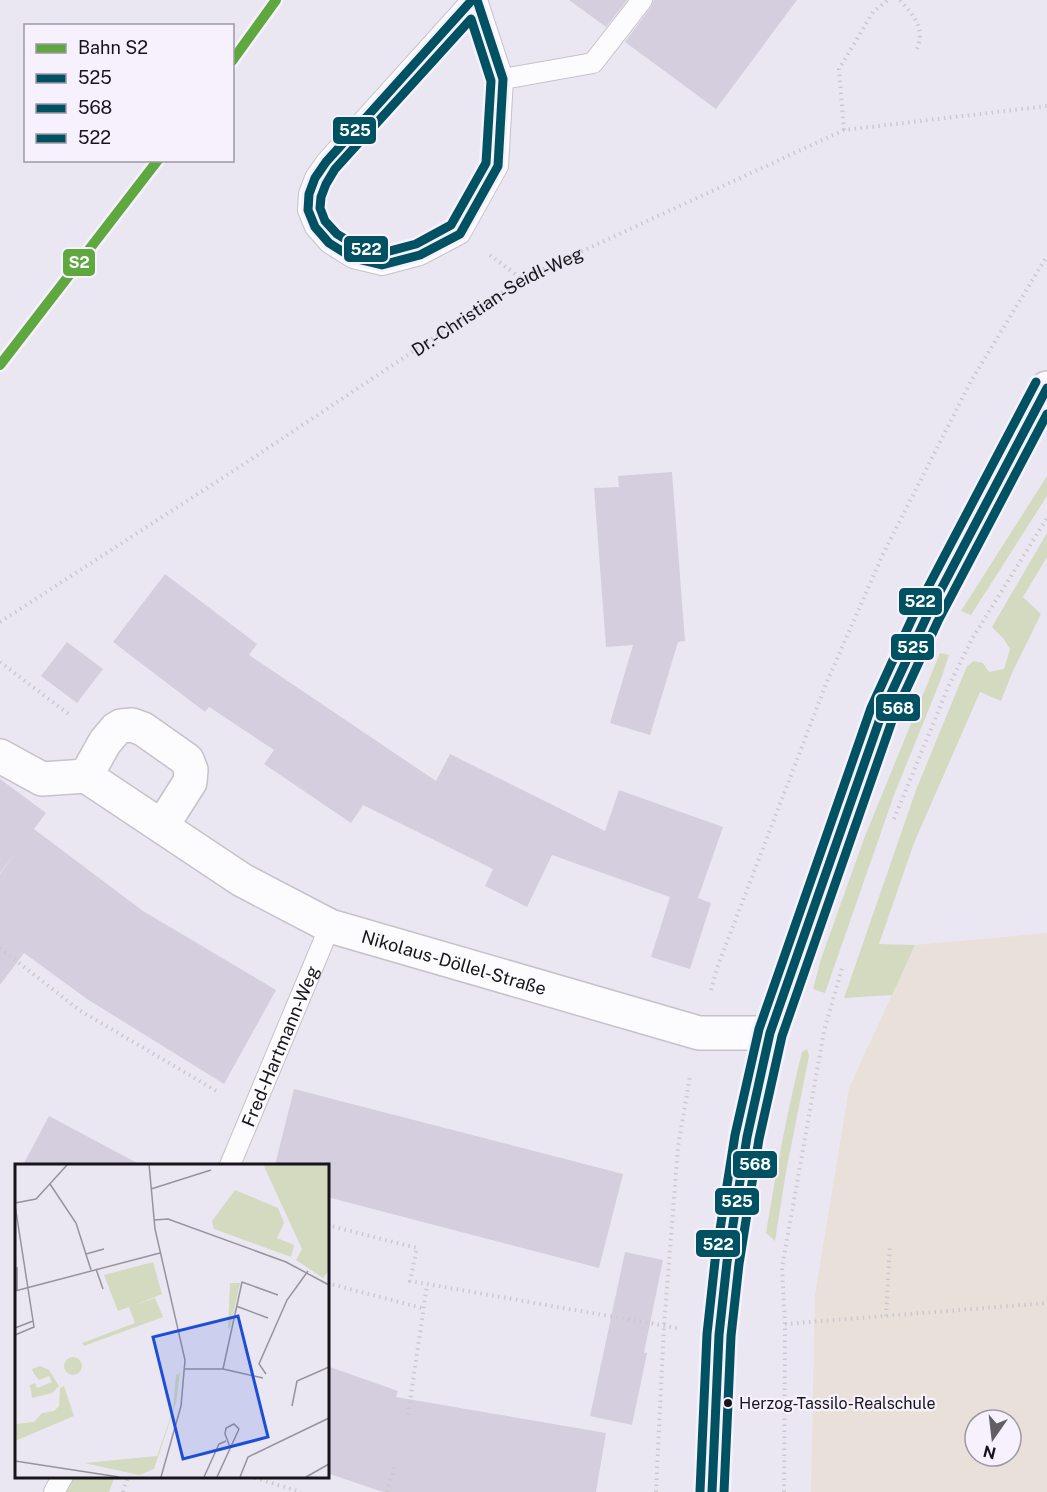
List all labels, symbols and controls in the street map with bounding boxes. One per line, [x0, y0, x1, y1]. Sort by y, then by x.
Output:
legend [24, 24, 234, 162]
text: Bahn S2 [78, 37, 148, 58]
text: 525 [78, 67, 112, 88]
text: 568 [78, 97, 112, 118]
line badge: 525 [332, 116, 377, 145]
text: 525 [339, 121, 371, 140]
text: 522 [78, 127, 111, 148]
line badge: 522 [343, 235, 389, 263]
text: 522 [350, 240, 382, 259]
street label: Dr.-Christian-Seidl-Weg [407, 242, 586, 360]
line badge: S2 [62, 248, 96, 277]
text: S2 [68, 253, 90, 272]
line badge: 522 [898, 587, 943, 616]
text: 522 [904, 592, 936, 611]
line badge: 525 [890, 633, 935, 661]
text: 525 [897, 638, 929, 657]
line badge: 568 [875, 693, 921, 722]
text: 568 [882, 699, 914, 718]
street label: Nikolaus-Döllel-Straße [359, 925, 549, 999]
street label: Fred-Hartmann-Weg [237, 962, 323, 1130]
line badge: 568 [732, 1150, 778, 1179]
text: 568 [739, 1155, 771, 1174]
inset map [15, 1164, 328, 1477]
line badge: 525 [714, 1187, 760, 1216]
text: 525 [721, 1192, 753, 1211]
line badge: 522 [695, 1229, 741, 1258]
text: 522 [702, 1235, 734, 1254]
place label: Herzog-Tassilo-Realschule [739, 1394, 936, 1413]
marker: Herzog-Tassilo-Realschule [722, 1397, 734, 1409]
north arrow [963, 1408, 1023, 1468]
text: N [981, 1441, 998, 1463]

